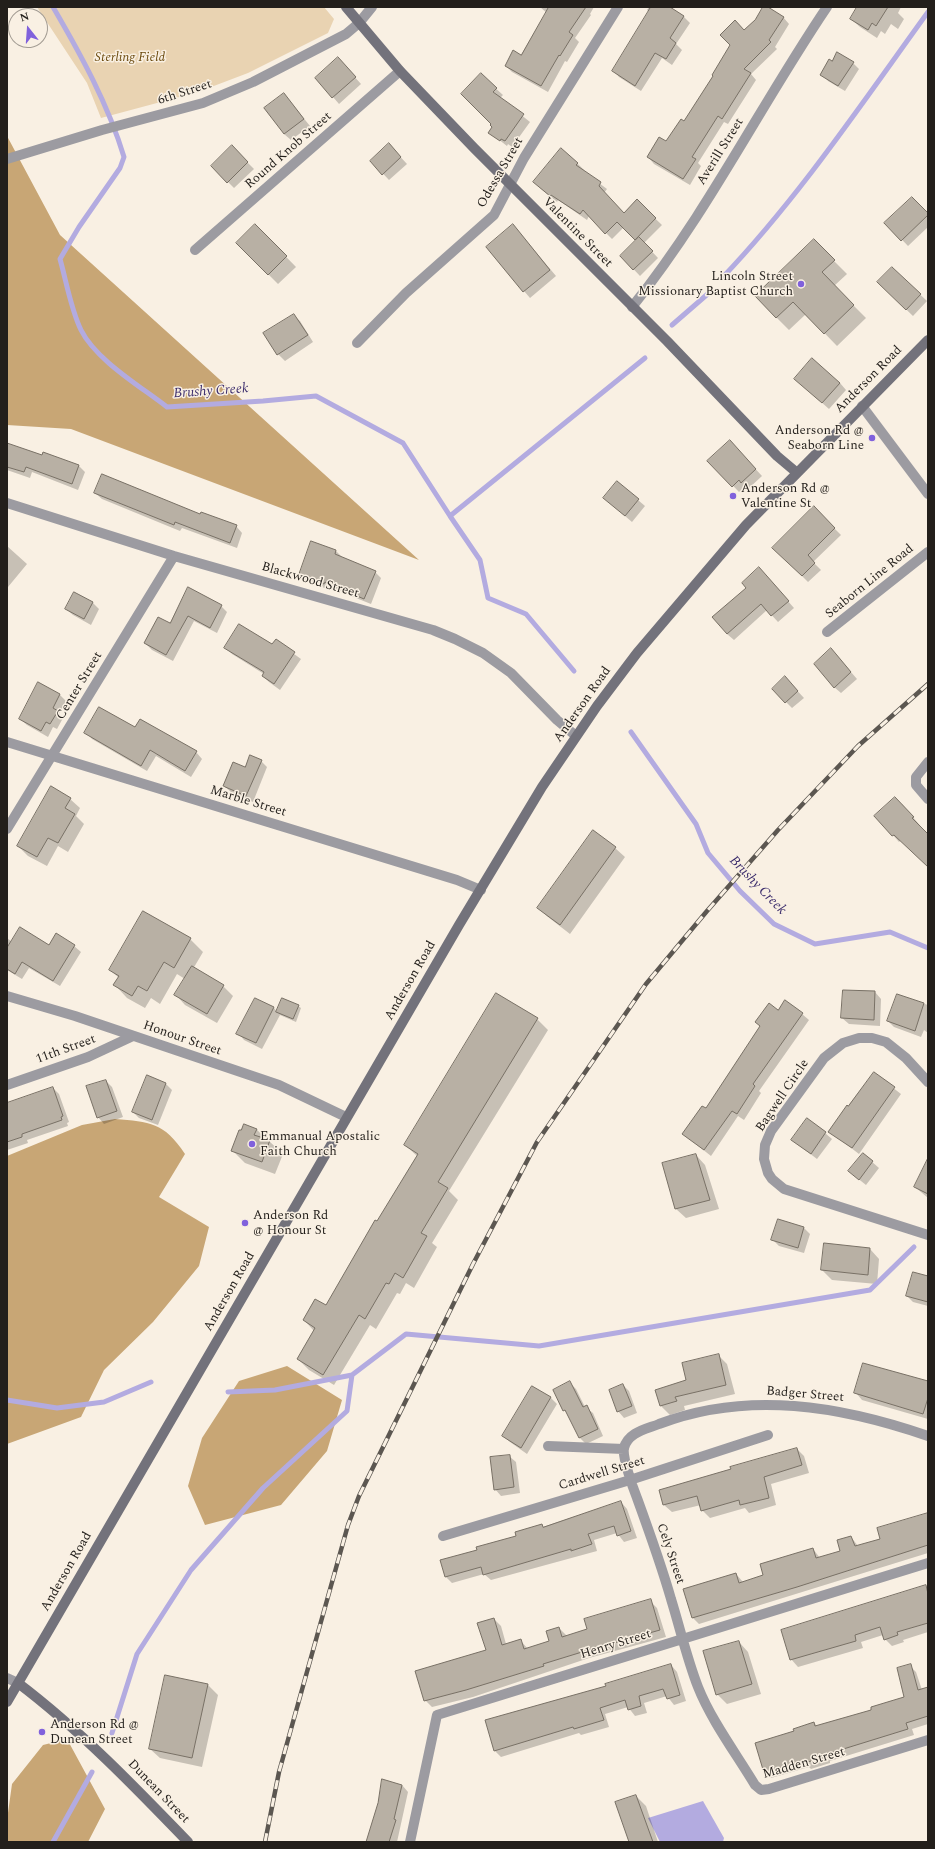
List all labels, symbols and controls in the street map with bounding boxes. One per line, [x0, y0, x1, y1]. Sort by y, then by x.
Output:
north arrow [8, 8, 48, 48]
text: N [18, 8, 31, 26]
park label: Sterling Field [95, 50, 165, 66]
street label: 6th Street [156, 77, 214, 109]
street label: Round Knob Street [243, 109, 335, 193]
street label: Averill Street [694, 116, 748, 188]
street label: Odessa Street [475, 135, 527, 211]
street label: Valentine Street [539, 195, 615, 271]
place label: Lincoln Street Missionary Baptist Church [638, 269, 793, 300]
marker: Lincoln Street Missionary Baptist Church [796, 279, 806, 289]
street label: Anderson Road [832, 343, 906, 417]
water label: Brushy Creek [173, 381, 249, 403]
place label: Anderson Rd @ Seaborn Line [775, 423, 864, 454]
marker: Anderson Rd @ Seaborn Line [867, 433, 877, 443]
place label: Anderson Rd @ Valentine St [741, 481, 830, 512]
marker: Anderson Rd @ Valentine St [728, 491, 738, 501]
street label: Seaborn Line Road [823, 542, 917, 622]
street label: Blackwood Street [259, 560, 361, 602]
street label: Center Street [54, 649, 106, 723]
street label: Anderson Road [551, 664, 615, 746]
street label: Marble Street [208, 783, 288, 821]
water label: Brushy Creek [725, 853, 789, 919]
street label: Anderson Road [382, 939, 440, 1023]
street label: Honour Street [141, 1018, 223, 1060]
street label: 11th Street [34, 1032, 98, 1068]
street label: Bagwell Circle [753, 1057, 813, 1135]
place label: Emmanual Apostalic Faith Church [260, 1129, 380, 1160]
marker: Emmanual Apostalic Faith Church [247, 1139, 257, 1149]
place label: Anderson Rd @ Honour St [253, 1208, 328, 1239]
marker: Anderson Rd @ Honour St [240, 1218, 250, 1228]
street label: Anderson Road [201, 1250, 259, 1334]
street label: Badger Street [765, 1384, 845, 1406]
street label: Cardwell Street [557, 1453, 647, 1495]
street label: Cely Street [652, 1522, 688, 1586]
street label: Anderson Road [38, 1530, 96, 1614]
street label: Henry Street [579, 1627, 653, 1663]
place label: Anderson Rd @ Dunean Street [50, 1717, 139, 1748]
marker: Anderson Rd @ Dunean Street [37, 1727, 47, 1737]
street label: Madden Street [761, 1745, 847, 1783]
street label: Dunean Street [124, 1757, 192, 1827]

